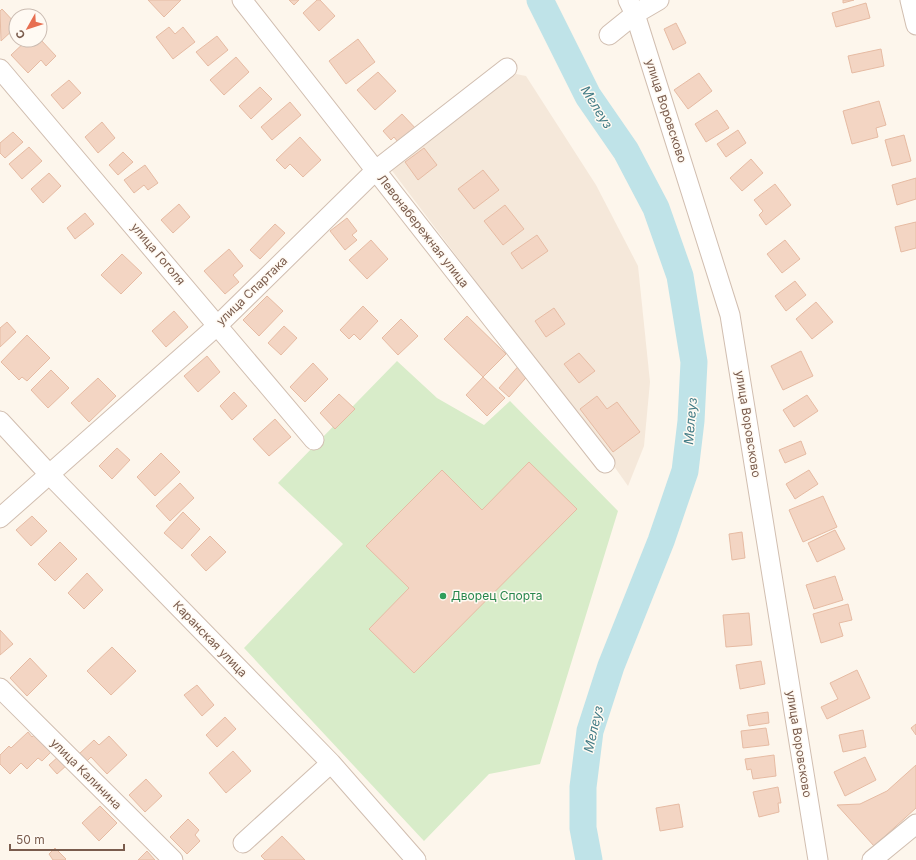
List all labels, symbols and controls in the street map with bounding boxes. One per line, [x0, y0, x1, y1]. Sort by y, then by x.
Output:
north arrow [8, 8, 48, 48]
text: С [12, 27, 28, 42]
street label: улица Воровсково [643, 57, 690, 165]
water label: Мелеуз [578, 83, 617, 132]
street label: Левонабережная улица [374, 171, 472, 290]
street label: улица Гоголя [128, 220, 189, 288]
street label: улица Спартака [213, 253, 290, 328]
street label: улица Воровсково [733, 369, 764, 478]
water label: Мелеуз [680, 396, 700, 445]
place label: Дворец Спорта [451, 588, 542, 603]
marker: Дворец Спорта [438, 591, 448, 601]
street label: Каранская улица [170, 597, 251, 680]
street label: улица Воровсково [784, 689, 815, 798]
water label: Мелеуз [580, 704, 606, 754]
street label: улица Калинина [48, 735, 125, 812]
scale bar [10, 826, 124, 852]
text: 50 m [16, 832, 45, 847]

